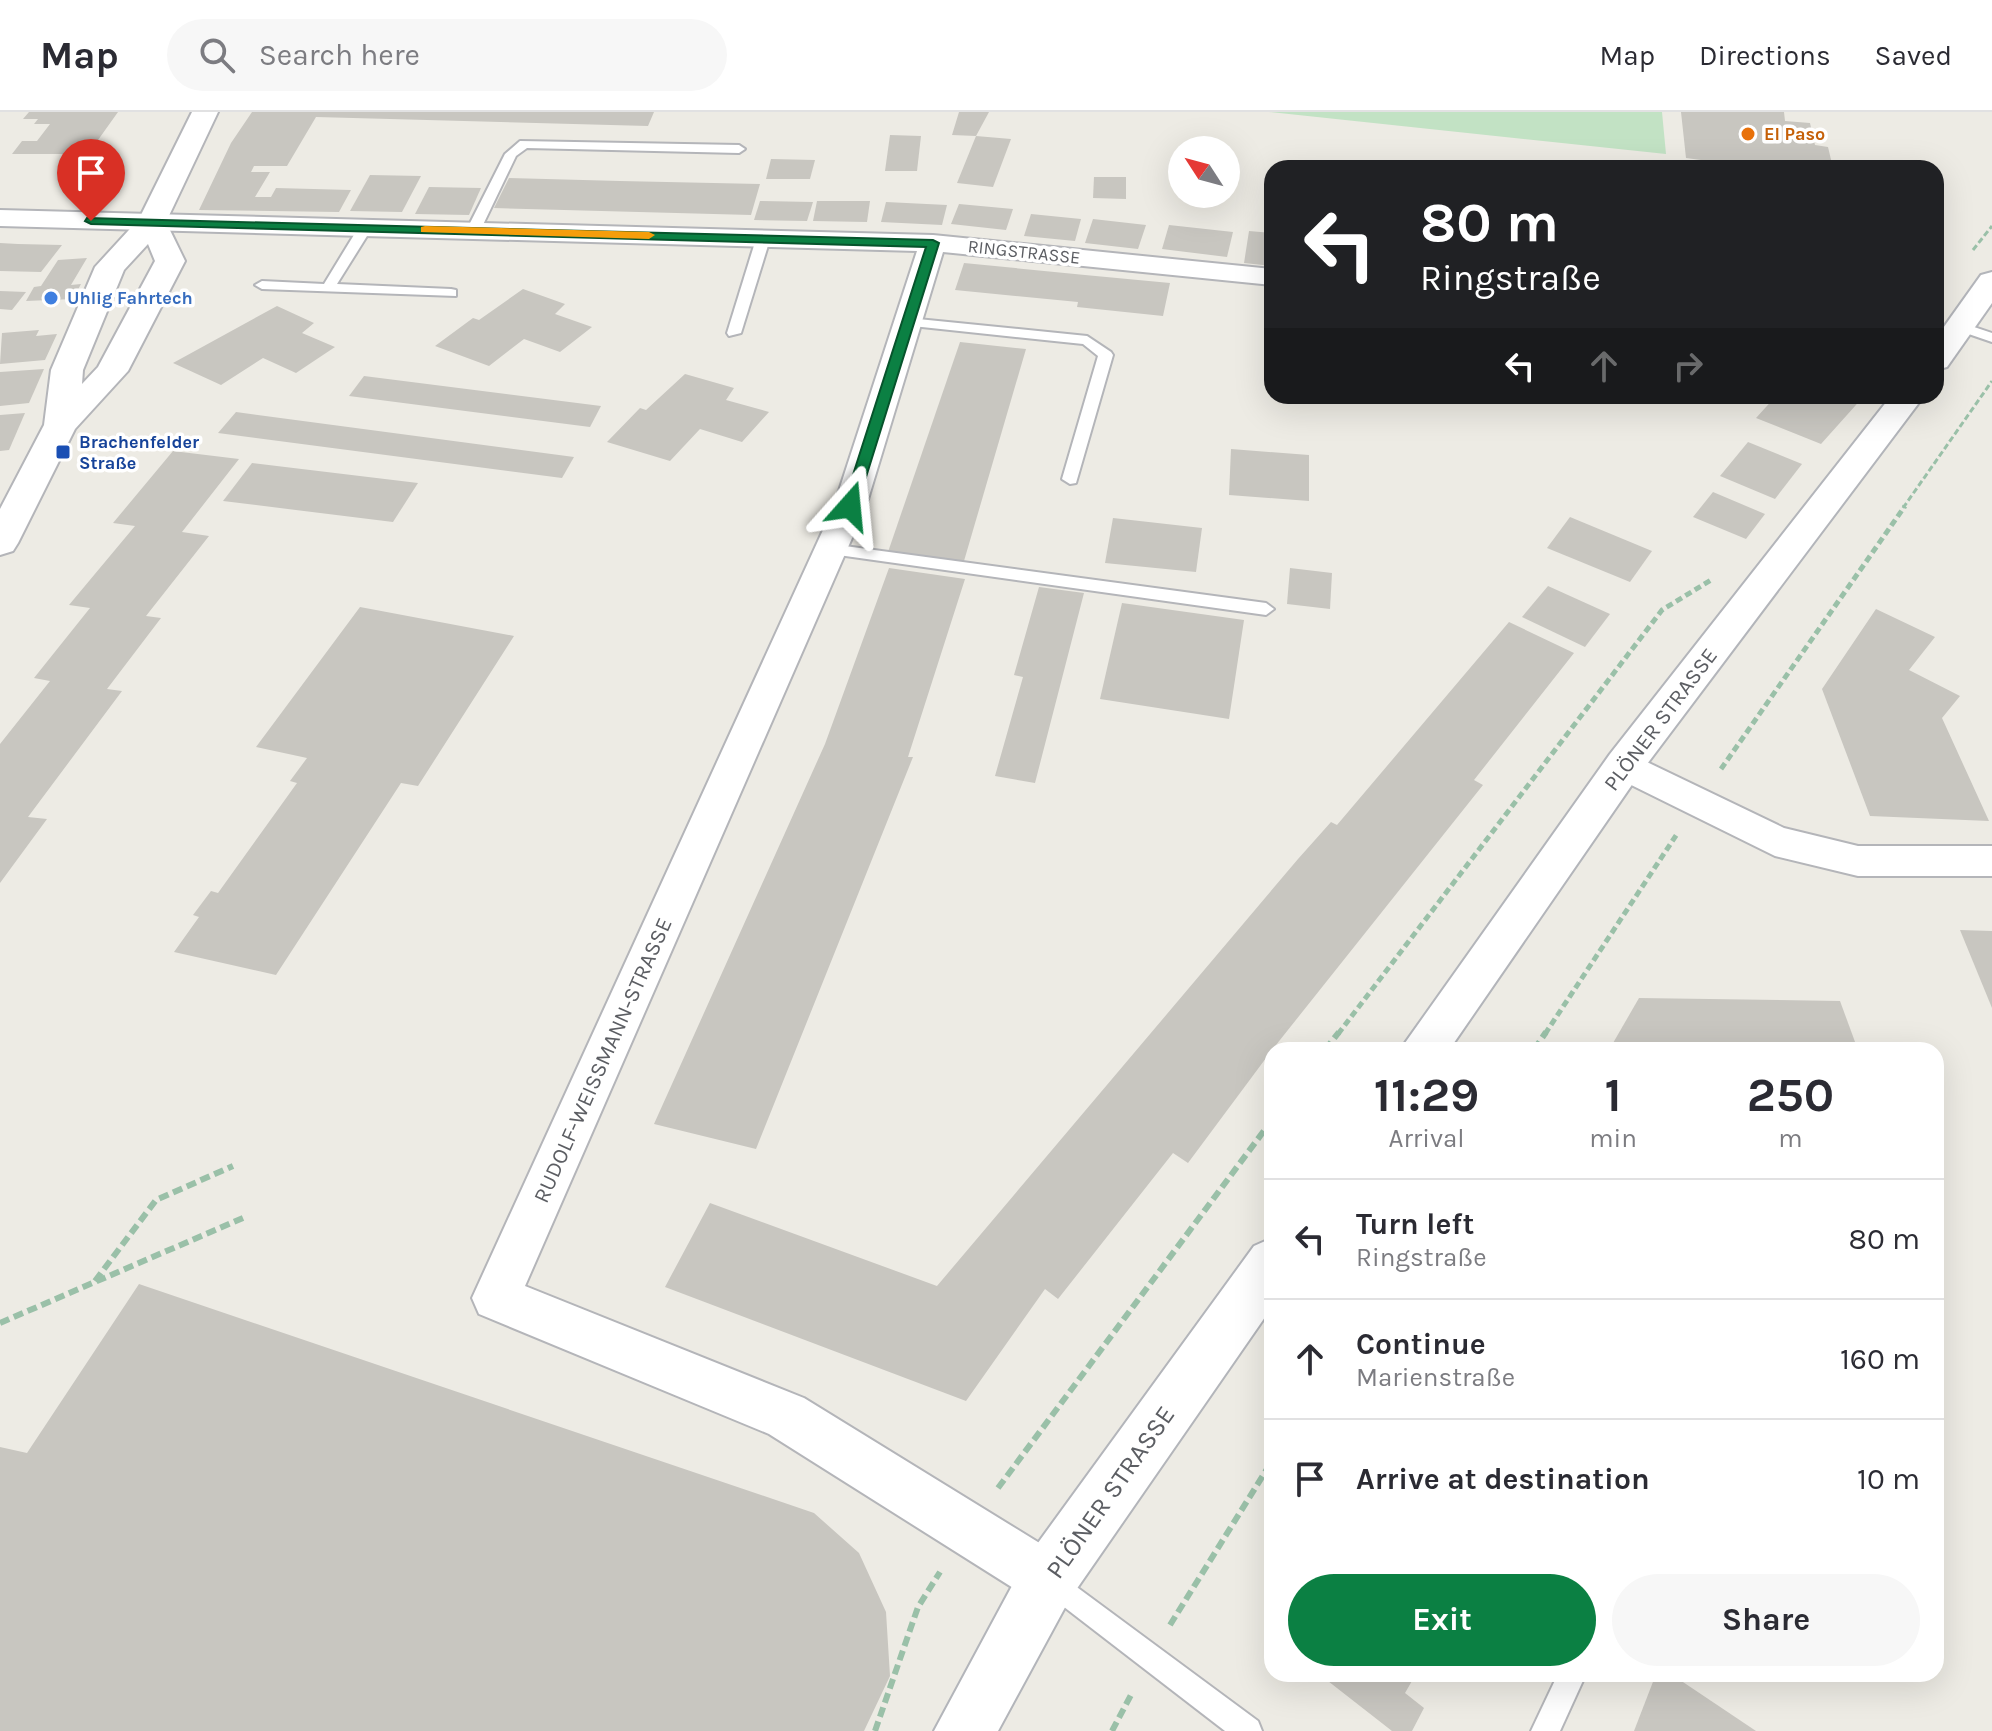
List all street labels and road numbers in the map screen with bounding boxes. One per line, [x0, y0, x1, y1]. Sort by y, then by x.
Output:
street label: RINGSTRASSE [967, 235, 1081, 269]
street label: PLÖNER STRASSE [1599, 643, 1723, 796]
street label: RUDOLF-WEISSMANN-STRASSE [528, 914, 678, 1207]
street label: PLÖNER STRASSE [1039, 1400, 1181, 1585]

